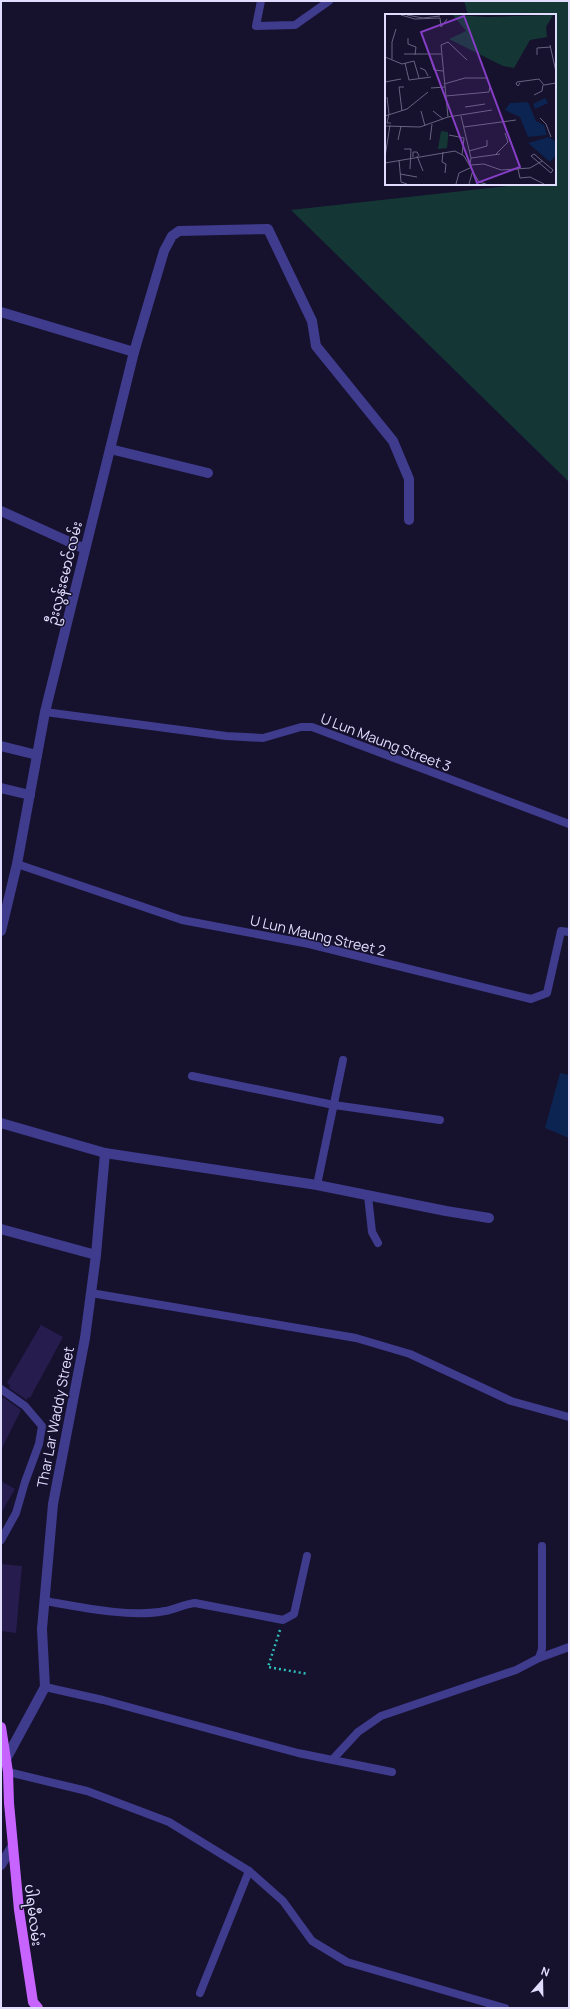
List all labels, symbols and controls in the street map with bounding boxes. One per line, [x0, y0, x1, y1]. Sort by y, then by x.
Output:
inset map [385, 14, 556, 185]
street label: ဦးလွန်းမောင်လမ်း [42, 519, 89, 628]
street label: U Lun Maung Street 3 [318, 708, 454, 776]
street label: U Lun Maung Street 2 [248, 910, 388, 960]
street label: Thar Lar Waddy Street [32, 1345, 78, 1489]
street label: ပါရမီလမ်း [18, 1883, 47, 1947]
north arrow [522, 1961, 562, 2001]
text: N [539, 1963, 552, 1980]

